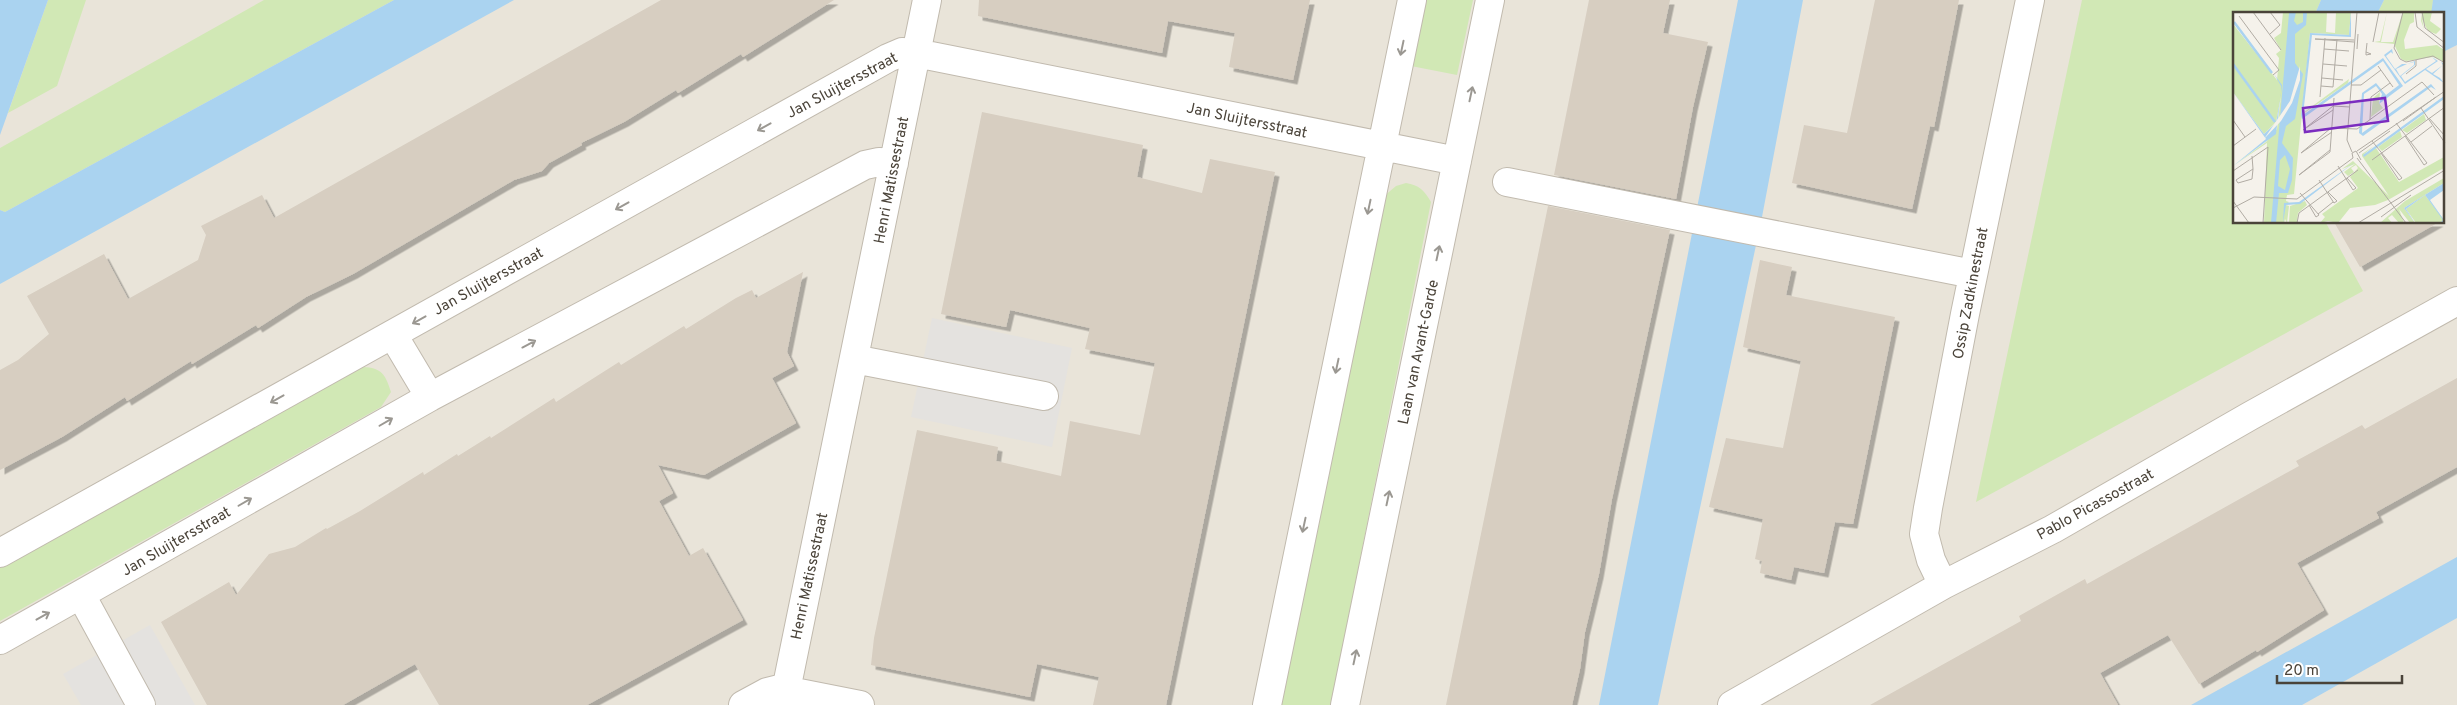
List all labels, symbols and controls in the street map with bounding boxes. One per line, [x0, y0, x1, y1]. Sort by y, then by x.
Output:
inset map [2233, 12, 2444, 224]
one-way arrow [1397, 39, 1406, 55]
street label: Jan Sluijtersstraat [784, 49, 901, 124]
one-way arrow [1467, 86, 1476, 102]
street label: Jan Sluijtersstraat [1185, 99, 1309, 144]
street label: Henri Matissestraat [871, 115, 914, 246]
one-way arrow [757, 123, 772, 132]
one-way arrow [1364, 199, 1374, 215]
one-way arrow [615, 202, 630, 212]
street label: Ossip Zadkinestraat [1949, 226, 1994, 361]
street label: Jan Sluijtersstraat [430, 244, 547, 320]
one-way arrow [1434, 246, 1443, 262]
street label: Laan van Avant-Garde [1395, 278, 1444, 427]
one-way arrow [412, 315, 427, 325]
one-way arrow [521, 339, 536, 348]
one-way arrow [1332, 358, 1341, 374]
one-way arrow [270, 394, 285, 404]
one-way arrow [379, 417, 394, 427]
street label: Pablo Picassostraat [2034, 465, 2158, 545]
one-way arrow [1384, 491, 1393, 507]
one-way arrow [237, 497, 252, 506]
street label: Jan Sluijtersstraat [119, 503, 235, 581]
street label: Henri Matissestraat [788, 511, 833, 642]
one-way arrow [1299, 517, 1308, 533]
one-way arrow [35, 611, 49, 621]
one-way arrow [1351, 650, 1360, 666]
scale bar [2277, 652, 2402, 684]
text: 20 m [2284, 662, 2319, 681]

